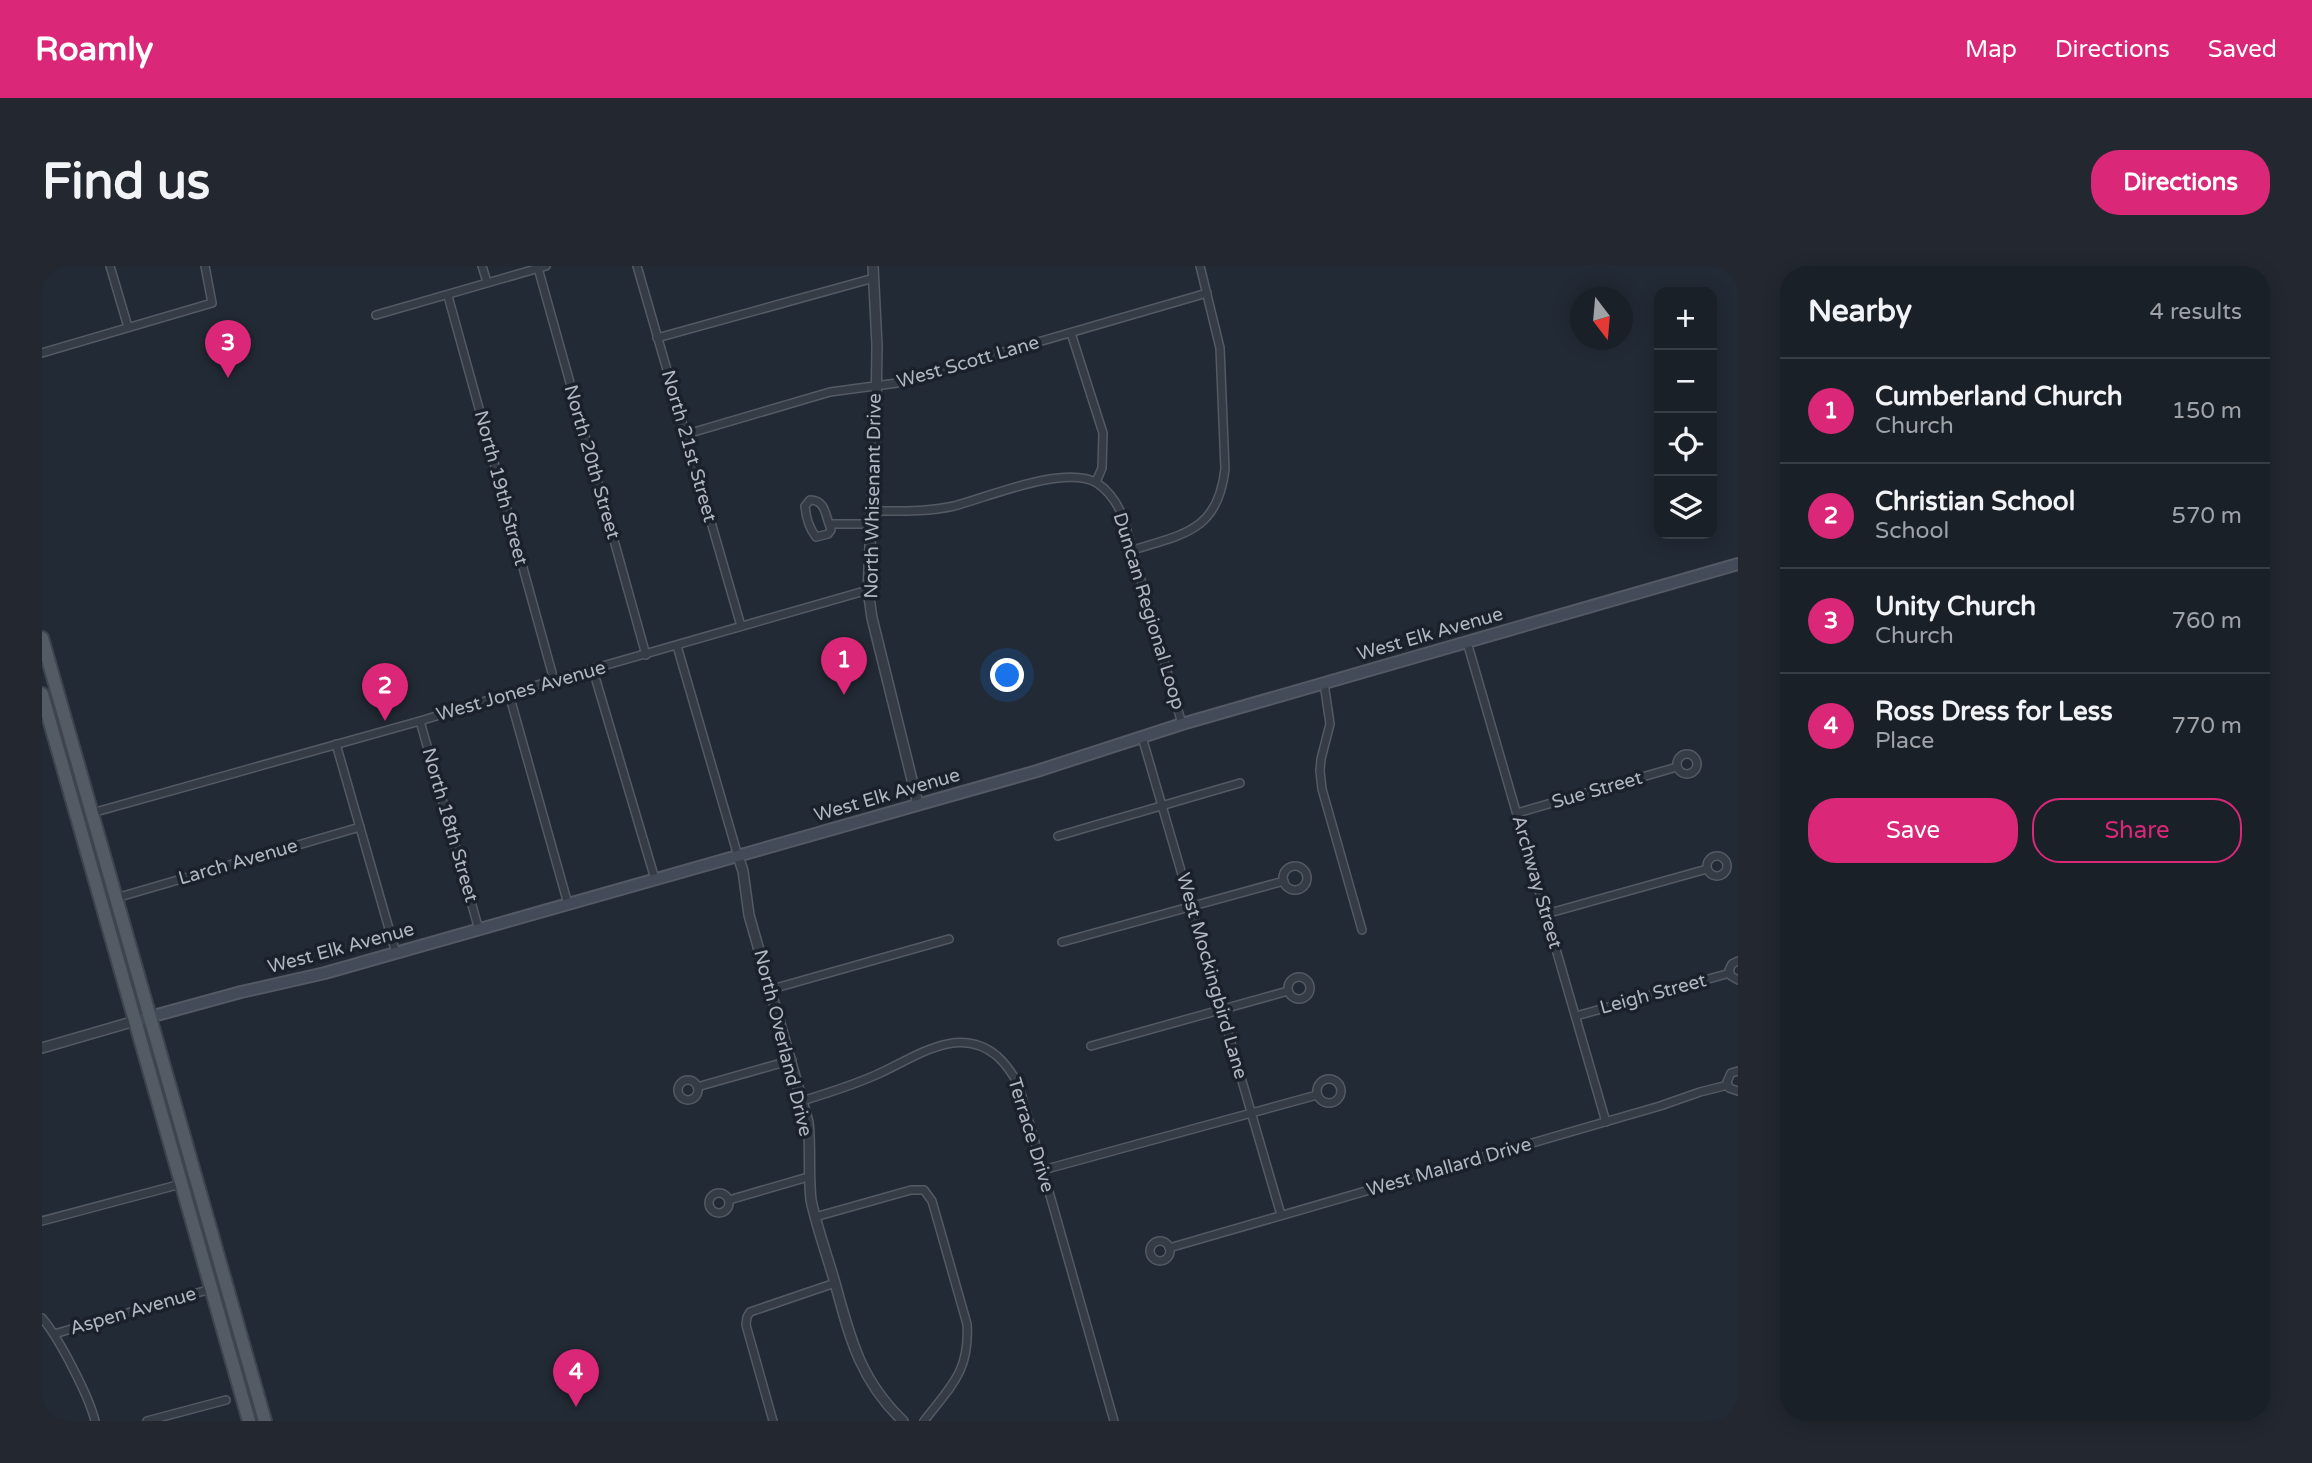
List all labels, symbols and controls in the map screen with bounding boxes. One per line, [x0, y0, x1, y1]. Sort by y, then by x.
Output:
text: Roamly [35, 30, 153, 69]
text: Map [1965, 35, 2017, 64]
text: Directions [2055, 35, 2170, 64]
text: Saved [2208, 35, 2277, 64]
button: Directions [2091, 150, 2270, 215]
text: Find us [42, 153, 210, 212]
north arrow [1570, 287, 1633, 350]
map controls [1654, 287, 1717, 539]
button: + [1654, 287, 1717, 350]
text: Nearby [1808, 293, 1912, 330]
text: 4 results [2149, 298, 2242, 326]
pin: 3 [205, 320, 251, 378]
street label: West Scott Lane [894, 331, 1042, 393]
button: − [1654, 350, 1717, 413]
street label: North 21st Street [657, 368, 721, 524]
text: Cumberland Church [1875, 381, 2123, 412]
street label: North 20th Street [559, 382, 625, 542]
street label: North Whisenant Drive [860, 393, 886, 599]
text: 1 [1824, 397, 1838, 425]
text: 150 m [2172, 397, 2242, 425]
street label: North 19th Street [470, 408, 532, 568]
text: Church [1875, 412, 1954, 440]
button: locate [1654, 413, 1717, 476]
button: layers [1654, 476, 1717, 539]
text: Christian School [1875, 486, 2075, 517]
text: 2 [1824, 502, 1838, 530]
text: 570 m [2172, 502, 2242, 530]
street label: Duncan Regional Loop [1108, 510, 1190, 712]
text: School [1875, 517, 1949, 545]
text: Unity Church [1875, 591, 2036, 622]
street label: West Elk Avenue [1355, 603, 1505, 665]
text: 3 [1824, 607, 1838, 635]
text: 760 m [2172, 607, 2242, 635]
text: Church [1875, 622, 1954, 650]
pin: 1 [821, 637, 867, 695]
street label: West Jones Avenue [434, 656, 608, 726]
your location [990, 658, 1024, 692]
pin: 2 [362, 663, 408, 721]
text: Ross Dress for Less [1875, 696, 2113, 727]
text: 4 [1824, 712, 1838, 740]
text: 770 m [2172, 712, 2242, 740]
text: Place [1875, 727, 1934, 755]
street label: North 18th Street [417, 745, 483, 905]
street label: West Elk Avenue [812, 764, 962, 826]
street label: Sue Street [1549, 767, 1645, 813]
button: Save [1808, 798, 2018, 863]
button: Share [2032, 798, 2242, 863]
street label: Archway Street [1507, 813, 1567, 951]
street label: Larch Avenue [176, 834, 300, 890]
street label: West Mockingbird Lane [1172, 870, 1252, 1082]
street label: West Elk Avenue [265, 918, 417, 978]
street label: North Overland Drive [749, 947, 817, 1139]
street label: Leigh Street [1597, 969, 1709, 1019]
street label: Terrace Drive [1003, 1075, 1059, 1195]
street label: West Mallard Drive [1364, 1133, 1534, 1201]
street label: Aspen Avenue [67, 1282, 199, 1340]
pin: 4 [553, 1349, 599, 1407]

